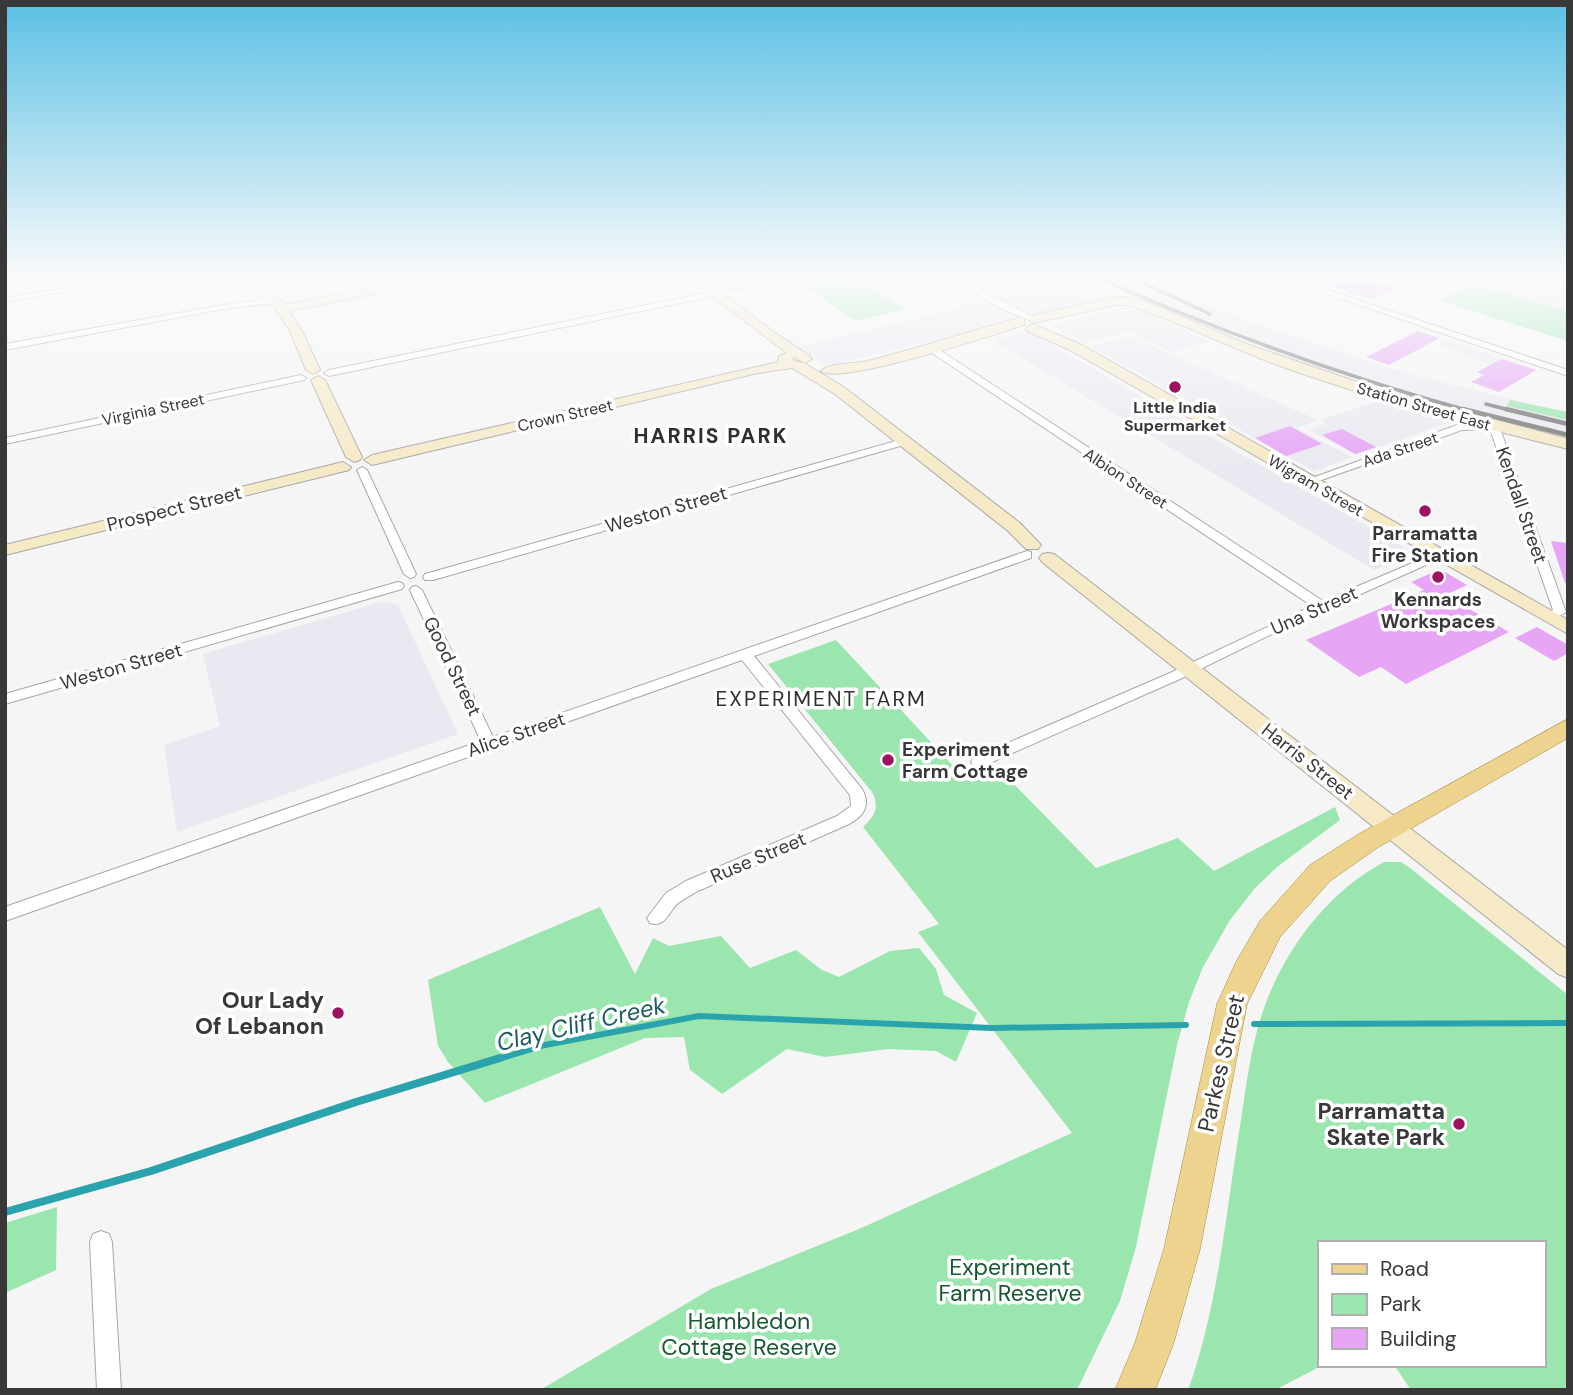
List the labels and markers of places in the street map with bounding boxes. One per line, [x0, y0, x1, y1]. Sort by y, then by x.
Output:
marker: Little India Supermarket [1167, 379, 1183, 395]
place label: Little India Supermarket [1124, 397, 1226, 436]
marker: Parramatta Fire Station [1417, 503, 1433, 519]
place label: Parramatta Fire Station [1372, 521, 1478, 568]
marker: Kennards Workspaces [1430, 569, 1446, 585]
place label: Kennards Workspaces [1381, 587, 1495, 634]
place label: Experiment Farm Cottage [902, 737, 1028, 784]
marker: Experiment Farm Cottage [880, 752, 896, 768]
place label: Our Lady Of Lebanon [195, 985, 324, 1041]
marker: Our Lady Of Lebanon [330, 1005, 346, 1021]
place label: Parramatta Skate Park [1317, 1096, 1445, 1152]
marker: Parramatta Skate Park [1451, 1116, 1467, 1132]

